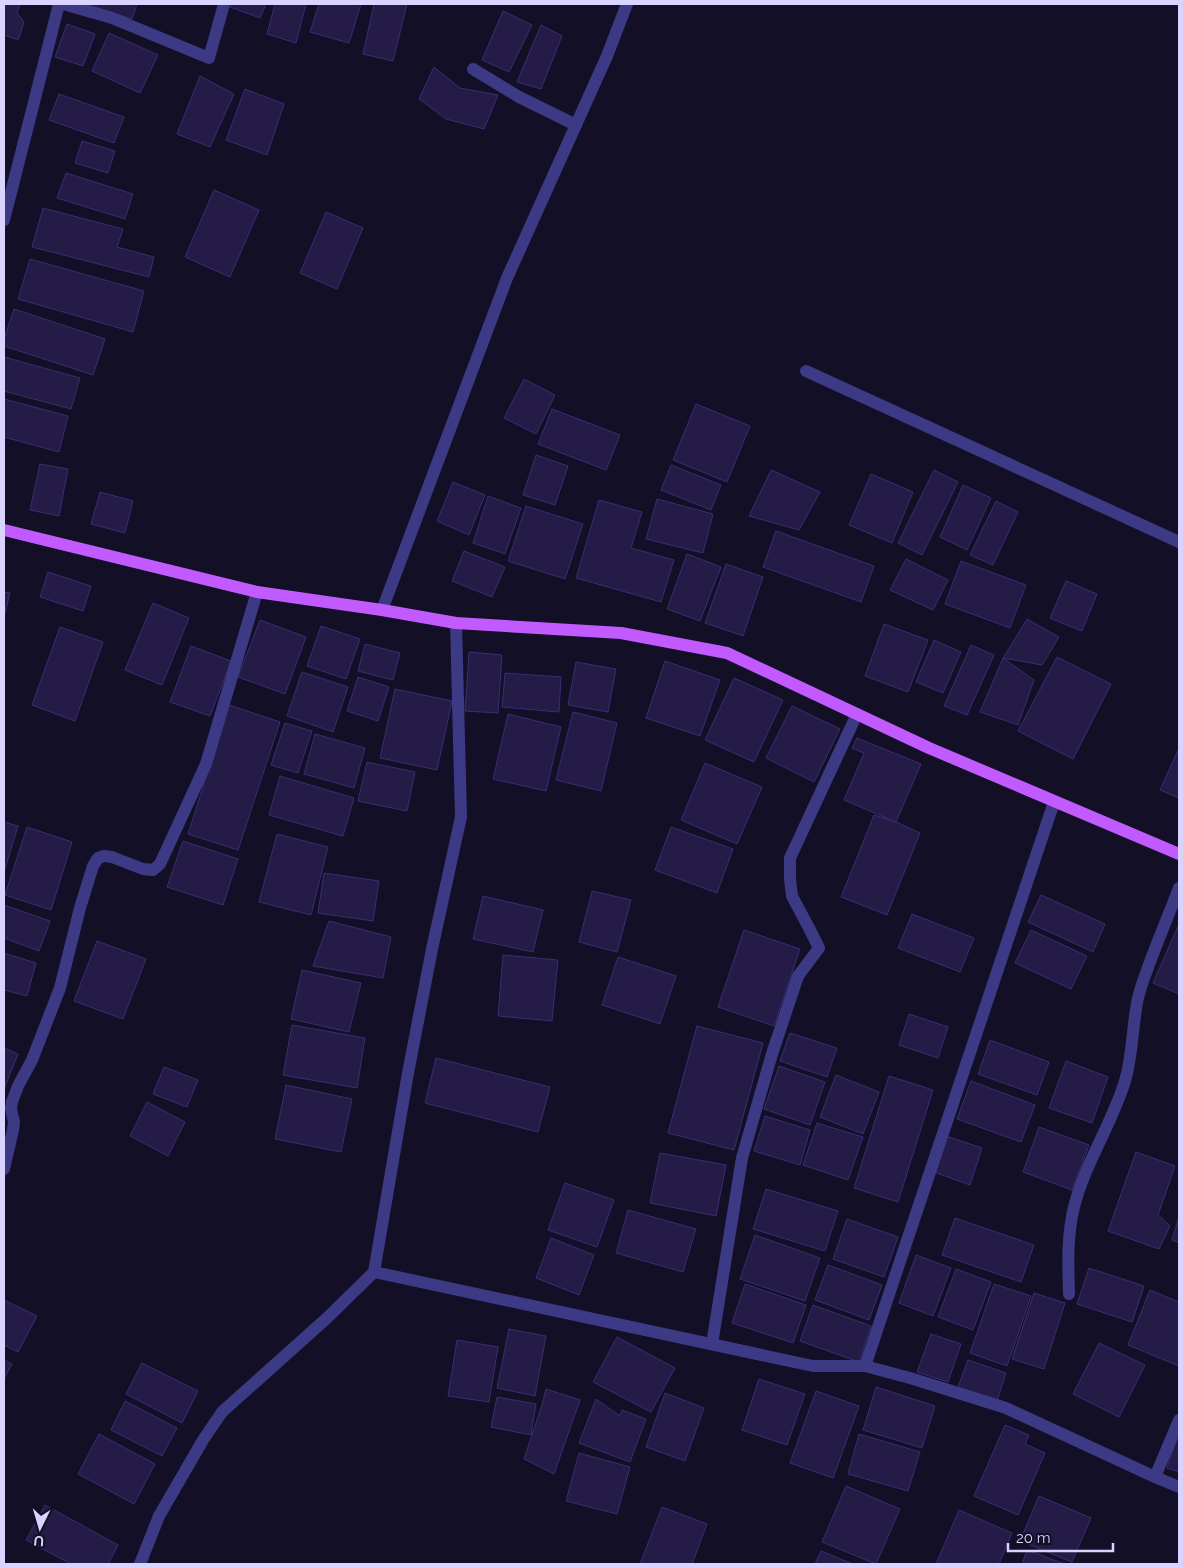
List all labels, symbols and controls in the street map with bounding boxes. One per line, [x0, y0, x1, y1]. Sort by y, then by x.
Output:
north arrow [15, 1503, 65, 1553]
scale bar [1008, 1520, 1113, 1552]
text: 20 m [1016, 1529, 1051, 1547]
text: U [33, 1533, 45, 1549]

